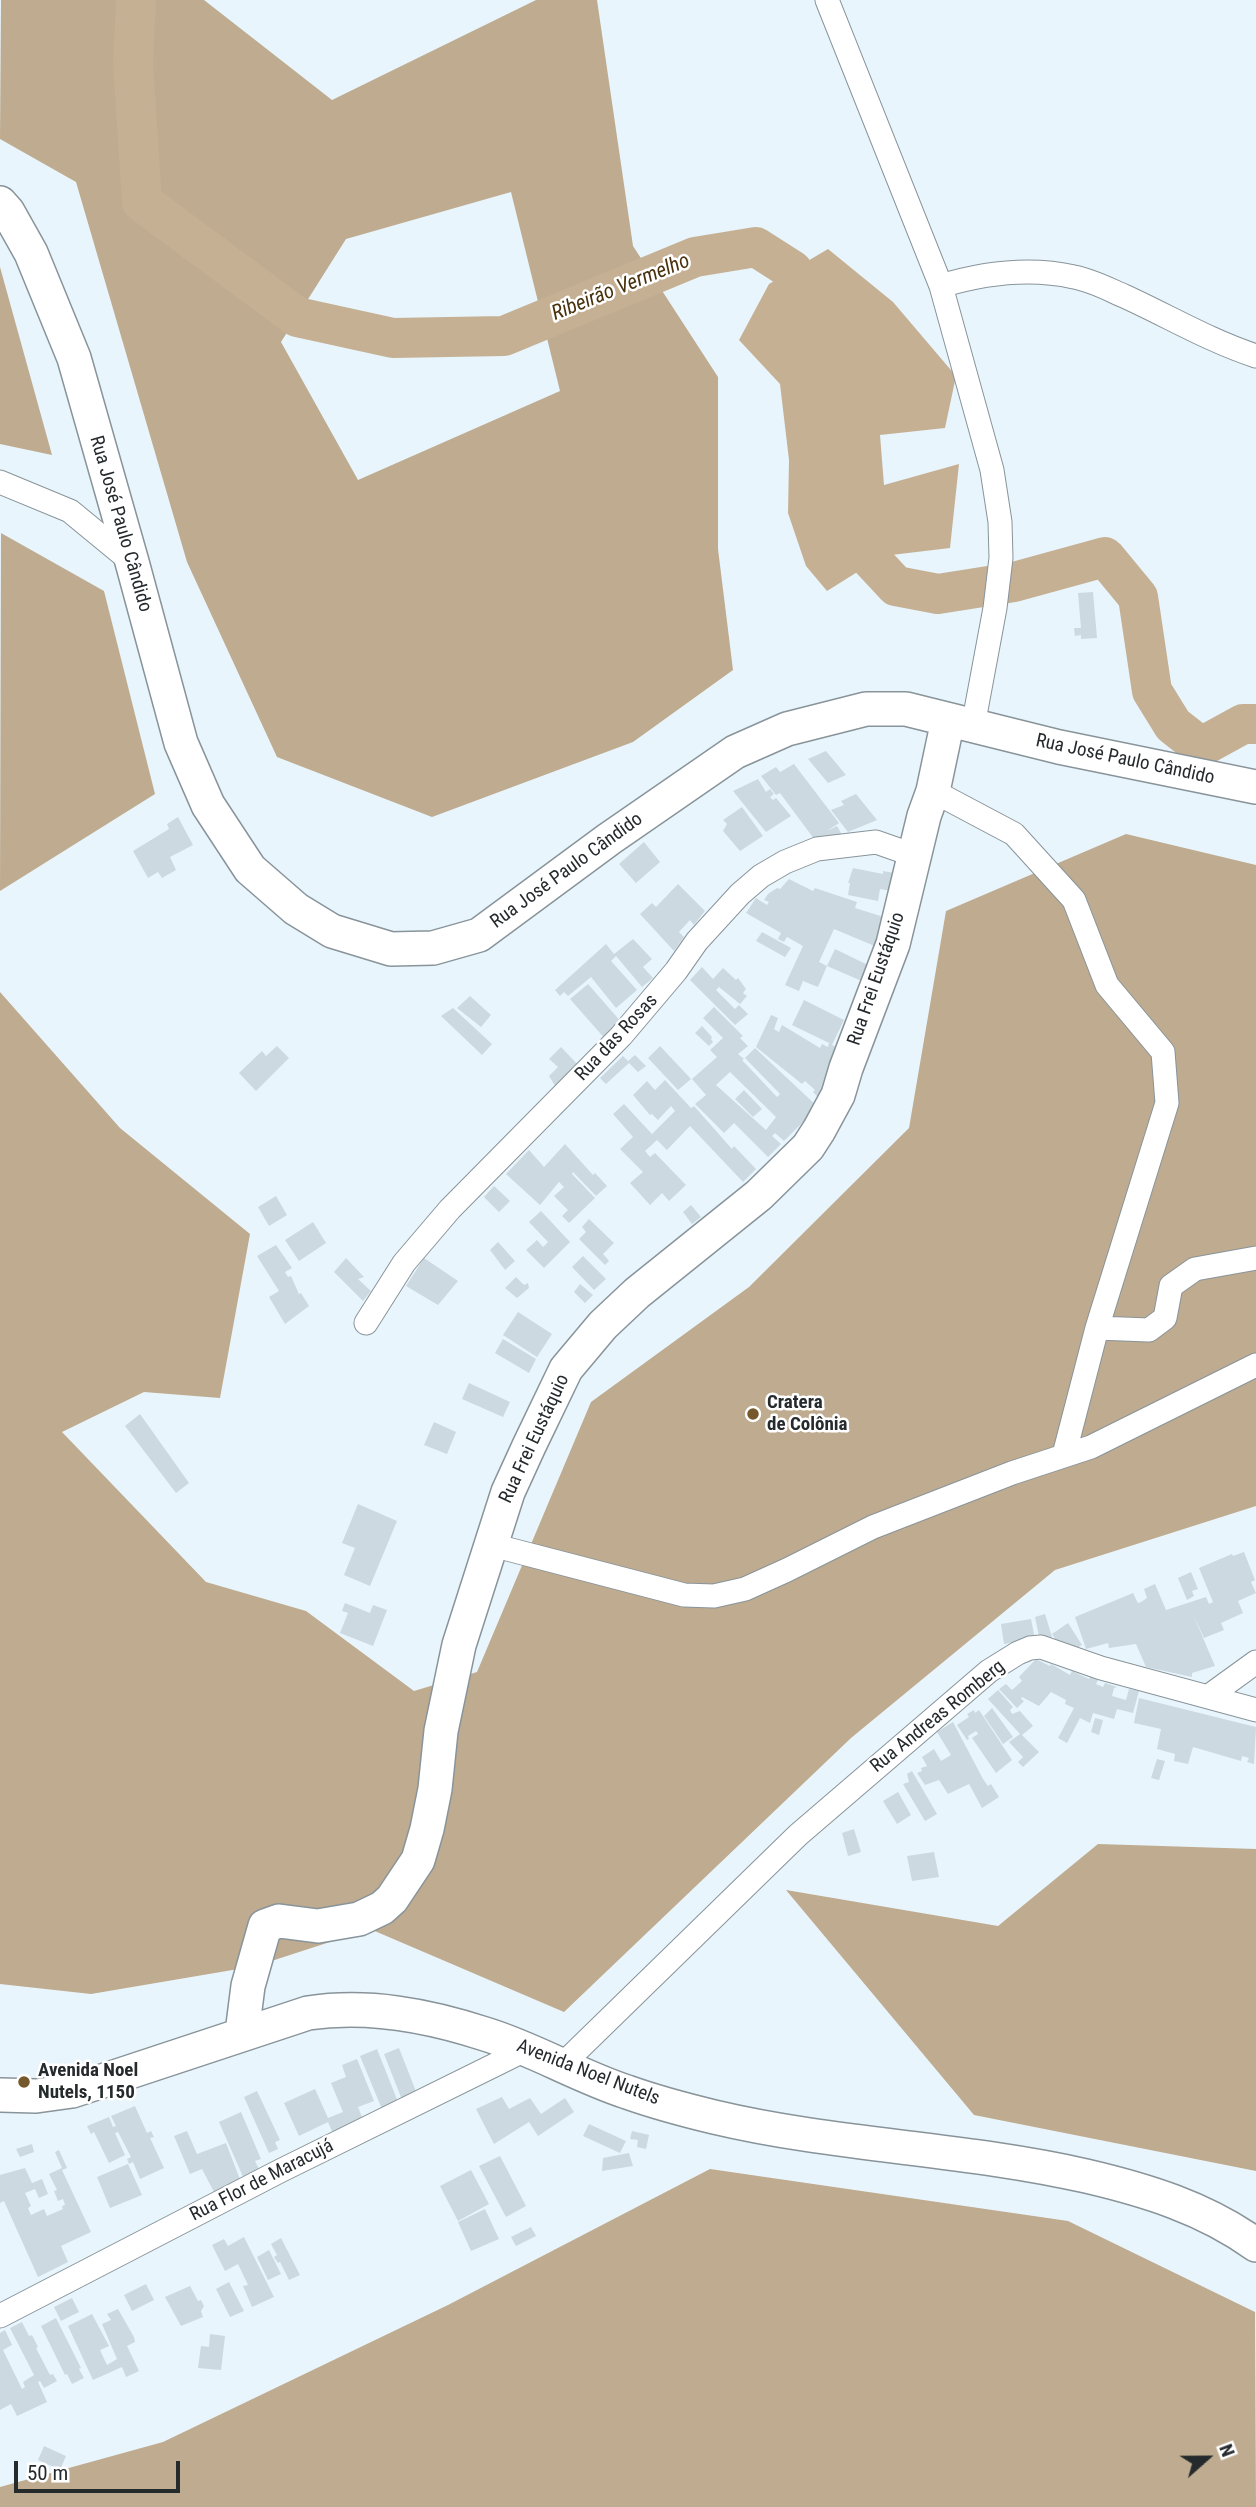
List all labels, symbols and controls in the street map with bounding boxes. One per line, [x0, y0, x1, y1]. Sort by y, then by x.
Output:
water label: Ribeirão Vermelho [548, 249, 694, 327]
street label: Rua José Paulo Cândido [84, 433, 156, 615]
street label: Rua José Paulo Cândido [1034, 730, 1216, 790]
street label: Rua José Paulo Cândido [487, 808, 647, 934]
street label: Rua Frei Eustáquio [844, 909, 910, 1049]
street label: Rua das Rosas [571, 990, 663, 1086]
street label: Rua Frei Eustáquio [495, 1371, 575, 1507]
place label: Cratera de Colônia [767, 1392, 847, 1436]
marker: Cratera de Colônia [745, 1406, 761, 1422]
street label: Rua Andreas Romberg [866, 1656, 1010, 1778]
street label: Avenida Noel Nutels [513, 2035, 663, 2111]
place label: Avenida Noel Nutels, 1150 [38, 2060, 138, 2104]
marker: Avenida Noel Nutels, 1150 [16, 2074, 32, 2090]
street label: Rua Flor de Maracujá [186, 2135, 338, 2227]
north arrow [1172, 2423, 1242, 2493]
text: N [1214, 2441, 1240, 2460]
scale bar [18, 2448, 184, 2492]
text: 50 m [27, 2461, 68, 2485]

